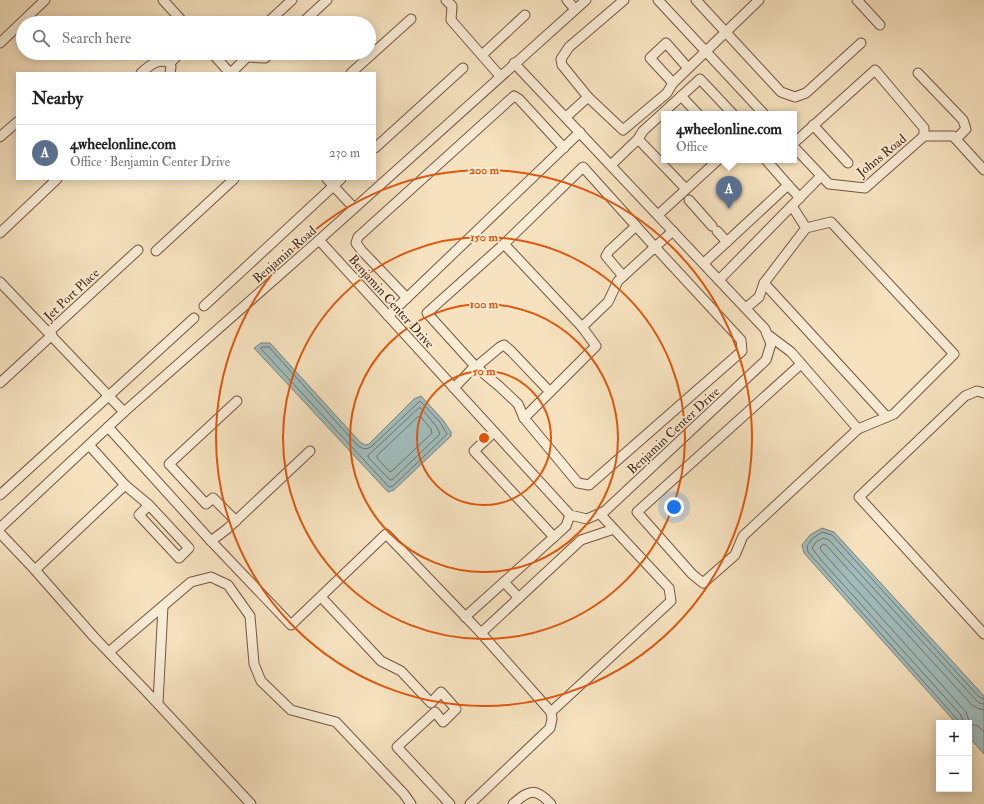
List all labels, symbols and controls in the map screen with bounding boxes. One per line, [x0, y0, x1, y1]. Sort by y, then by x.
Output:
search box [16, 16, 376, 60]
icon: search [30, 27, 52, 49]
text: Search here [62, 29, 131, 48]
text: Nearby [32, 88, 83, 109]
popup [661, 111, 797, 163]
text: 4wheelonline.com [676, 120, 782, 139]
street label: Johns Road [853, 131, 910, 181]
text: 4wheelonline.com [70, 135, 176, 154]
text: Office [676, 139, 708, 155]
text: A [41, 145, 49, 161]
text: 230 m [329, 145, 360, 161]
text: Office · Benjamin Center Drive [70, 154, 230, 170]
text: 200 m [469, 163, 500, 178]
pin: A [716, 176, 742, 209]
street label: Benjamin Road [250, 222, 320, 287]
text: 150 m [470, 230, 498, 245]
street label: Benjamin Center Drive [345, 252, 438, 352]
street label: Jet Port Place [40, 265, 103, 325]
text: 100 m [470, 297, 499, 312]
text: 50 m [472, 364, 496, 379]
street label: Benjamin Center Drive [624, 383, 724, 478]
centre of rings [477, 431, 491, 445]
your location [664, 497, 684, 517]
map controls [936, 720, 972, 792]
button: + [936, 720, 972, 756]
button: − [936, 756, 972, 792]

